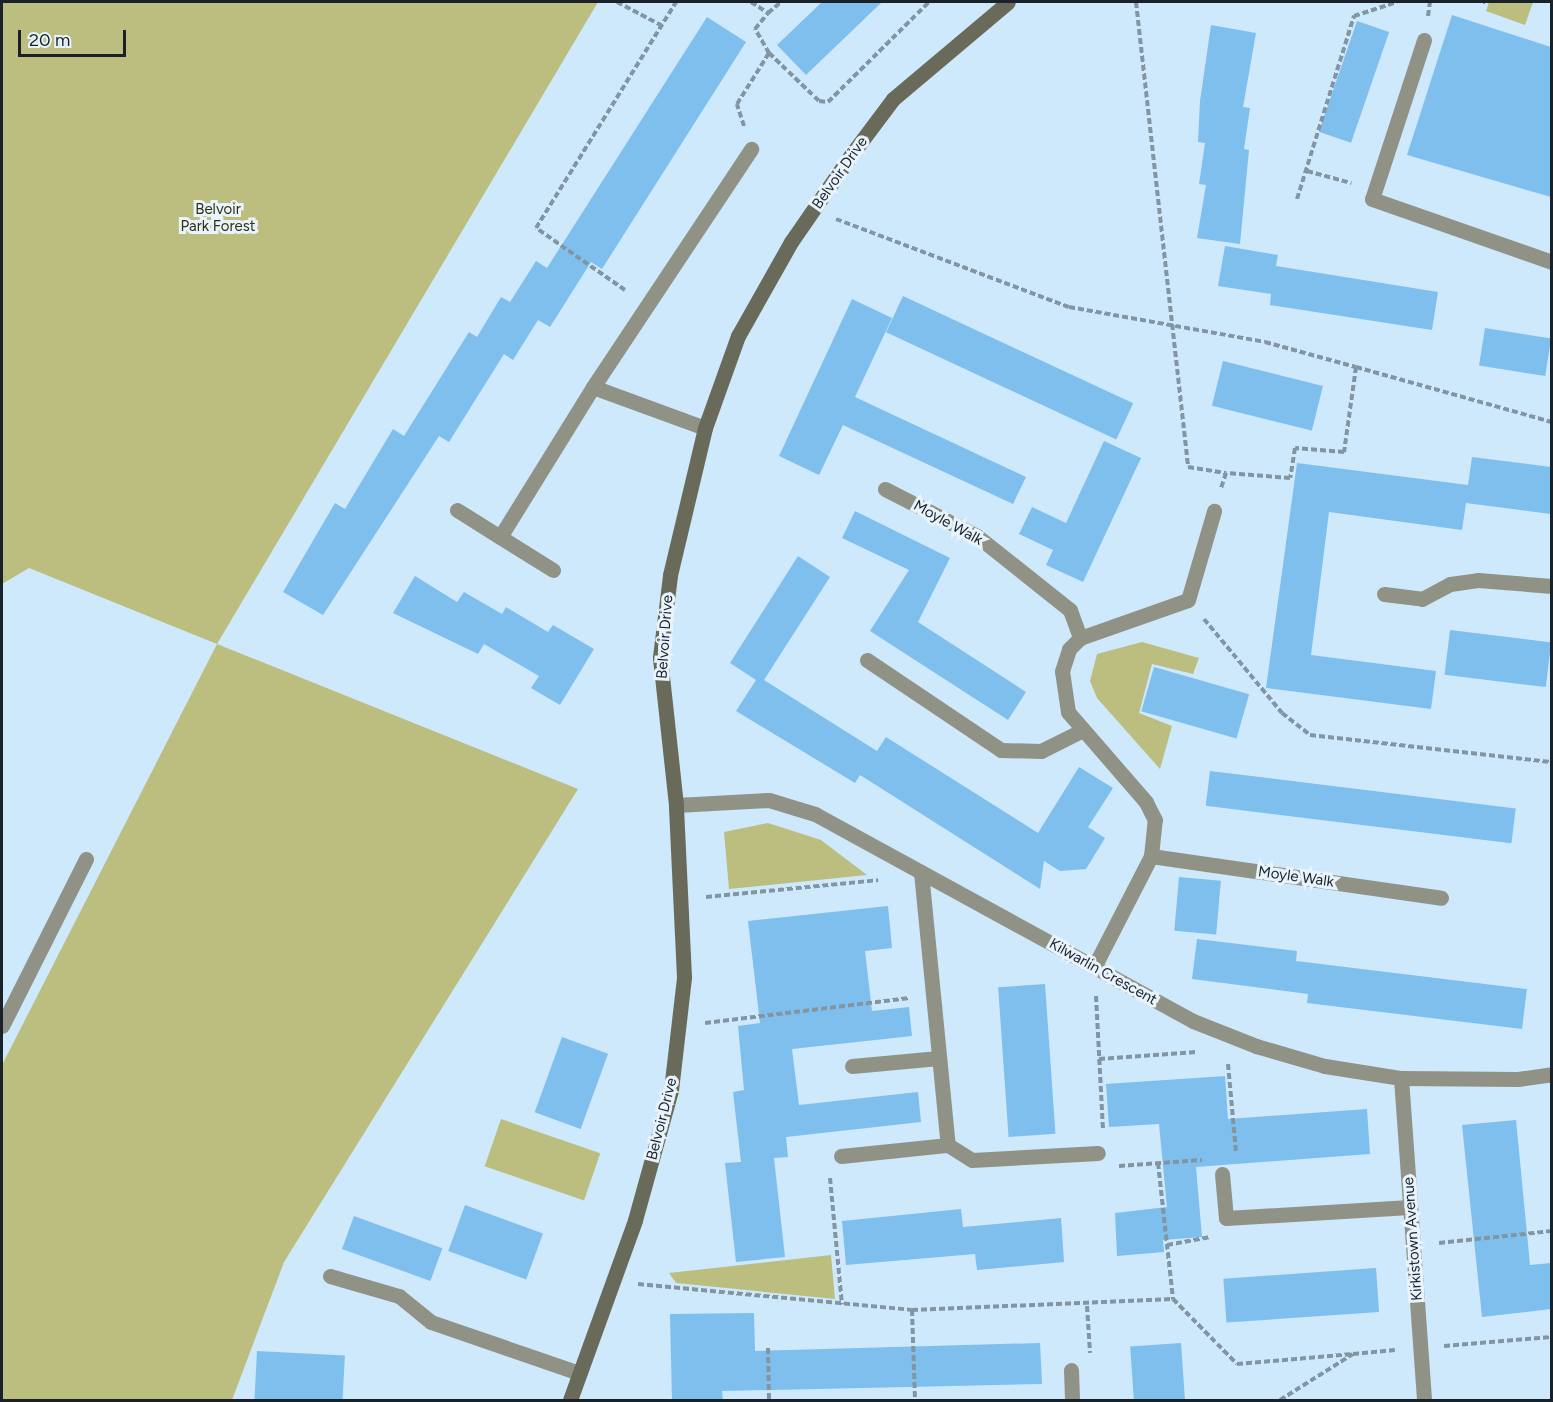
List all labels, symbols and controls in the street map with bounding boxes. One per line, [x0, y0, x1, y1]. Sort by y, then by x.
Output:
scale bar [21, 18, 129, 56]
text: 20 m [29, 29, 70, 51]
street label: Belvoir Drive [809, 133, 871, 213]
park label: Belvoir Park Forest [181, 200, 255, 235]
street label: Moyle Walk [910, 497, 986, 549]
street label: Belvoir Drive [653, 595, 677, 679]
street label: Moyle Walk [1257, 863, 1335, 891]
street label: Kilwarlin Crescent [1046, 935, 1160, 1009]
street label: Belvoir Drive [643, 1076, 681, 1162]
street label: Kirkistown Avenue [1400, 1176, 1426, 1302]

